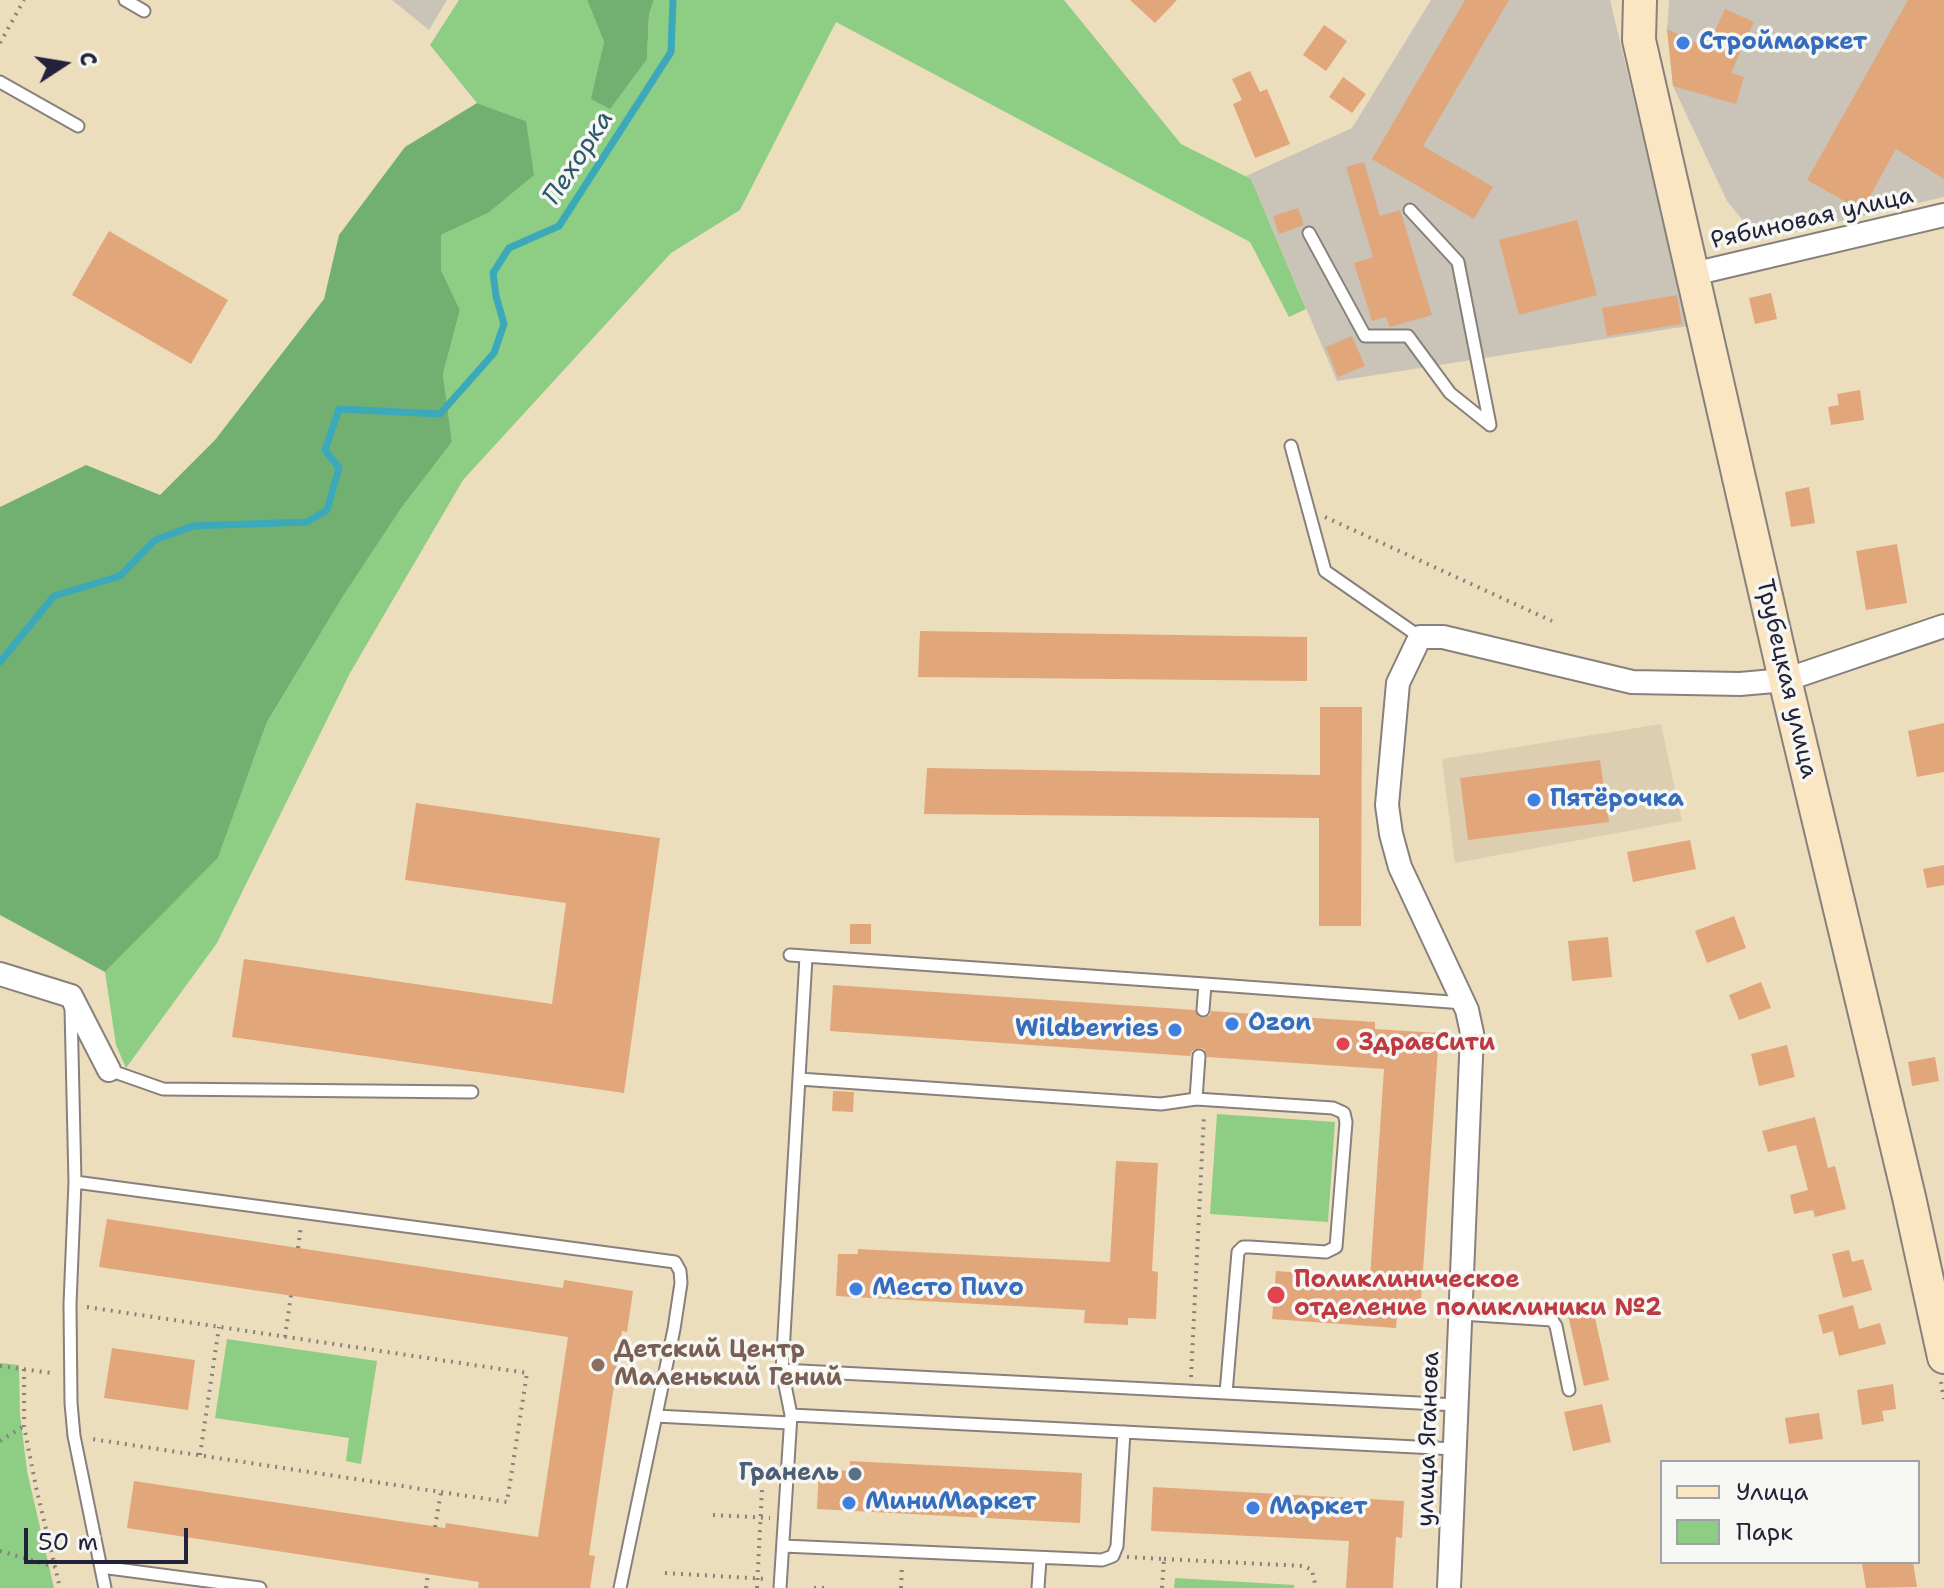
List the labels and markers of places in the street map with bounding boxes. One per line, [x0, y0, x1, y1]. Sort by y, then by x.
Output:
place label: Строймаркет [1699, 29, 1867, 57]
marker: Строймаркет [1674, 34, 1692, 52]
place label: Пятёрочка [1550, 786, 1684, 814]
marker: Пятёрочка [1525, 791, 1543, 809]
place label: Ozon [1248, 1010, 1311, 1038]
marker: Ozon [1223, 1015, 1241, 1033]
place label: Wildberries [1015, 1016, 1159, 1044]
marker: Wildberries [1166, 1021, 1184, 1039]
place label: ЗдравСити [1359, 1030, 1495, 1058]
marker: ЗдравСити [1334, 1035, 1352, 1053]
place label: Поликлиническое отделение поликлиники №2 [1294, 1267, 1662, 1323]
place label: Место Пиvо [872, 1275, 1024, 1303]
marker: Место Пиvо [847, 1280, 865, 1298]
marker: Поликлиническое отделение поликлиники №2 [1265, 1284, 1287, 1306]
place label: Детский Центр Маленький Гений [614, 1337, 842, 1393]
marker: Детский Центр Маленький Гений [589, 1356, 607, 1374]
place label: Гранель [739, 1460, 839, 1488]
marker: Гранель [846, 1465, 864, 1483]
place label: МиниМаркет [865, 1489, 1036, 1517]
marker: МиниМаркет [840, 1494, 858, 1512]
place label: Маркет [1269, 1494, 1367, 1522]
marker: Маркет [1244, 1499, 1262, 1517]

